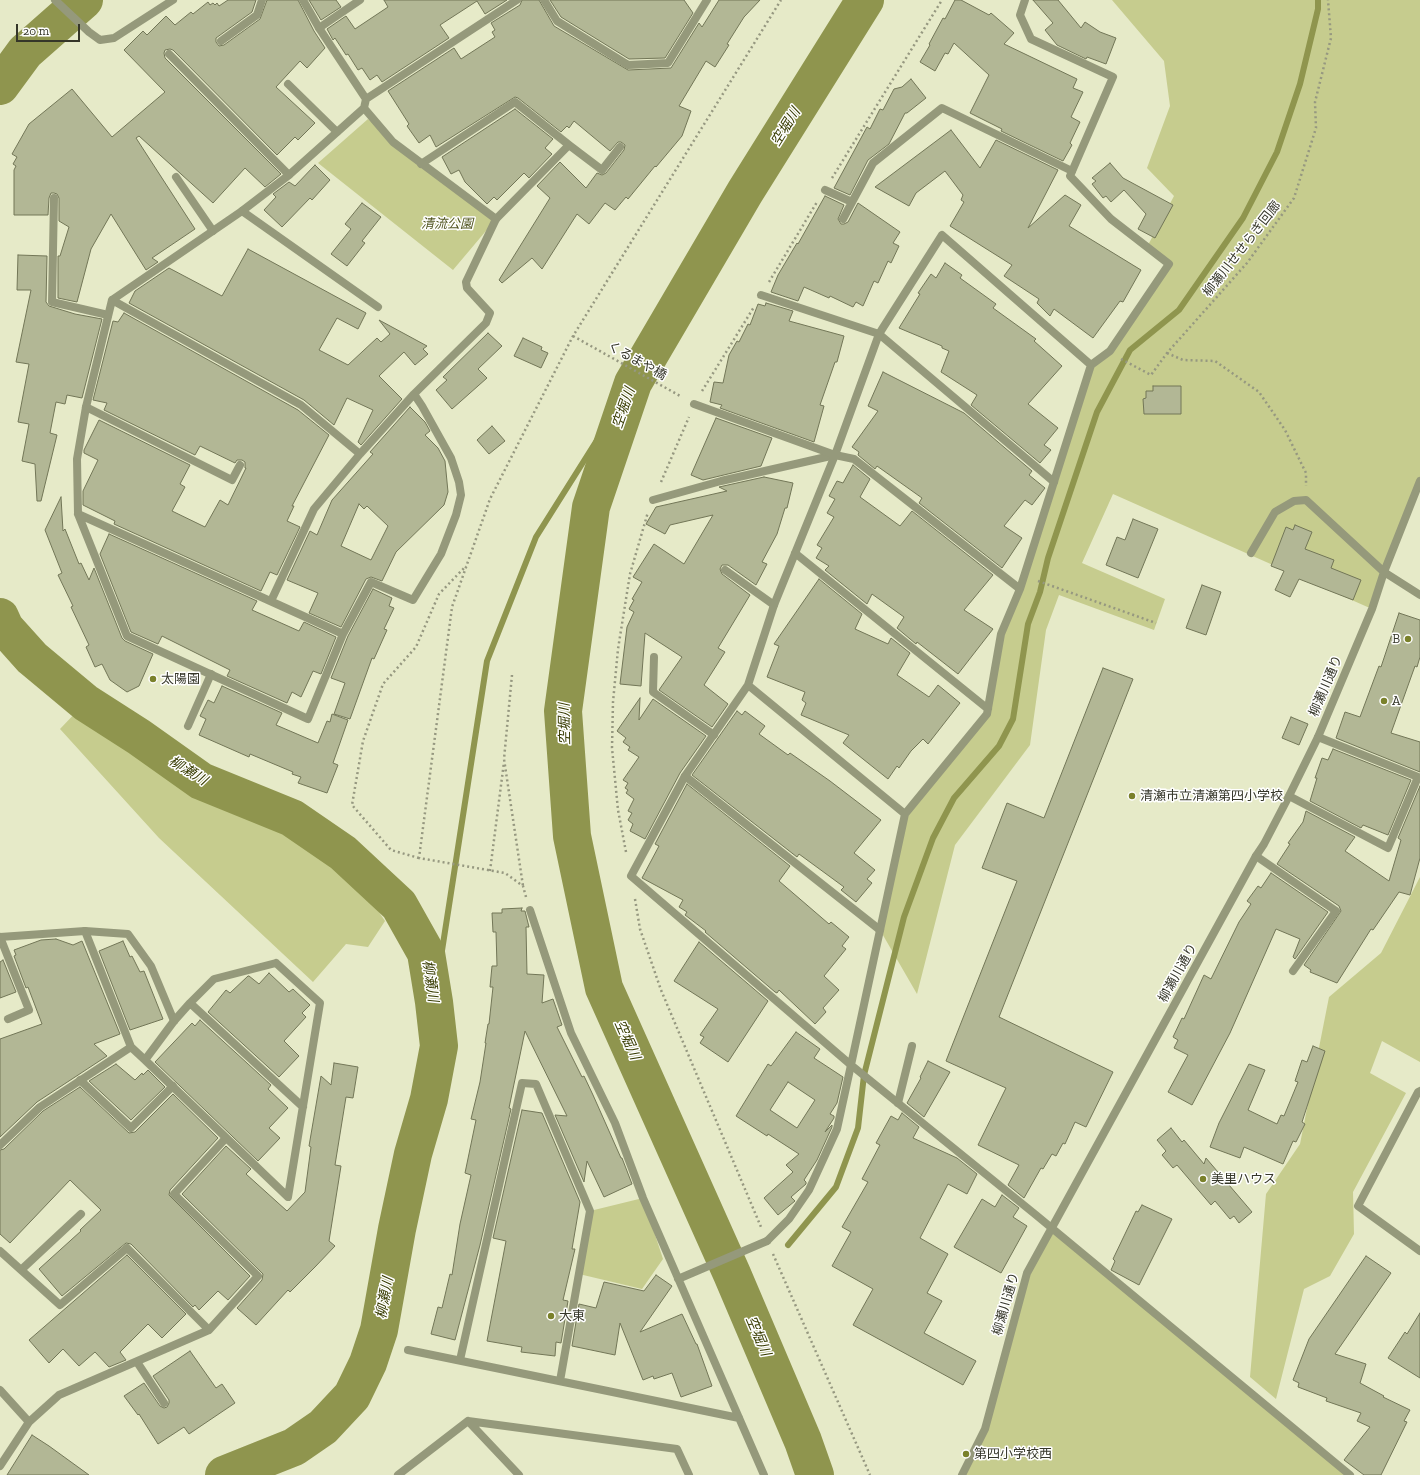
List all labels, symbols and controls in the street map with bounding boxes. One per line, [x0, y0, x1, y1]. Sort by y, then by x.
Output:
scale bar [18, 16, 82, 42]
text: 20 m [23, 24, 49, 38]
water label: 空堀川 [768, 105, 804, 149]
street label: 柳瀬川せせらぎ回廊 [1200, 198, 1284, 300]
park label: 清流公園 [421, 216, 473, 232]
street label: くるまや橋 [605, 338, 669, 384]
water label: 空堀川 [609, 385, 639, 431]
place label: B [1392, 631, 1400, 647]
marker: B [1403, 634, 1413, 644]
street label: 柳瀬川通り [1306, 653, 1346, 719]
place label: 太陽園 [161, 671, 200, 687]
marker: 太陽園 [148, 674, 158, 684]
place label: A [1392, 693, 1400, 709]
marker: A [1379, 696, 1389, 706]
water label: 空堀川 [556, 703, 574, 745]
water label: 柳瀬川 [166, 753, 210, 789]
place label: 清瀬市立清瀬第四小学校 [1140, 788, 1283, 804]
marker: 清瀬市立清瀬第四小学校 [1127, 791, 1137, 801]
street label: 柳瀬川通り [1155, 941, 1201, 1005]
water label: 柳瀬川 [419, 959, 441, 1003]
water label: 空堀川 [611, 1017, 643, 1063]
place label: 美里ハウス [1211, 1171, 1276, 1187]
marker: 美里ハウス [1198, 1174, 1208, 1184]
street label: 柳瀬川通り [990, 1271, 1022, 1337]
water label: 柳瀬川 [373, 1276, 397, 1320]
place label: 大東 [559, 1308, 585, 1324]
marker: 大東 [546, 1311, 556, 1321]
water label: 空堀川 [742, 1313, 774, 1359]
place label: 第四小学校西 [974, 1446, 1052, 1462]
marker: 第四小学校西 [961, 1449, 971, 1459]

